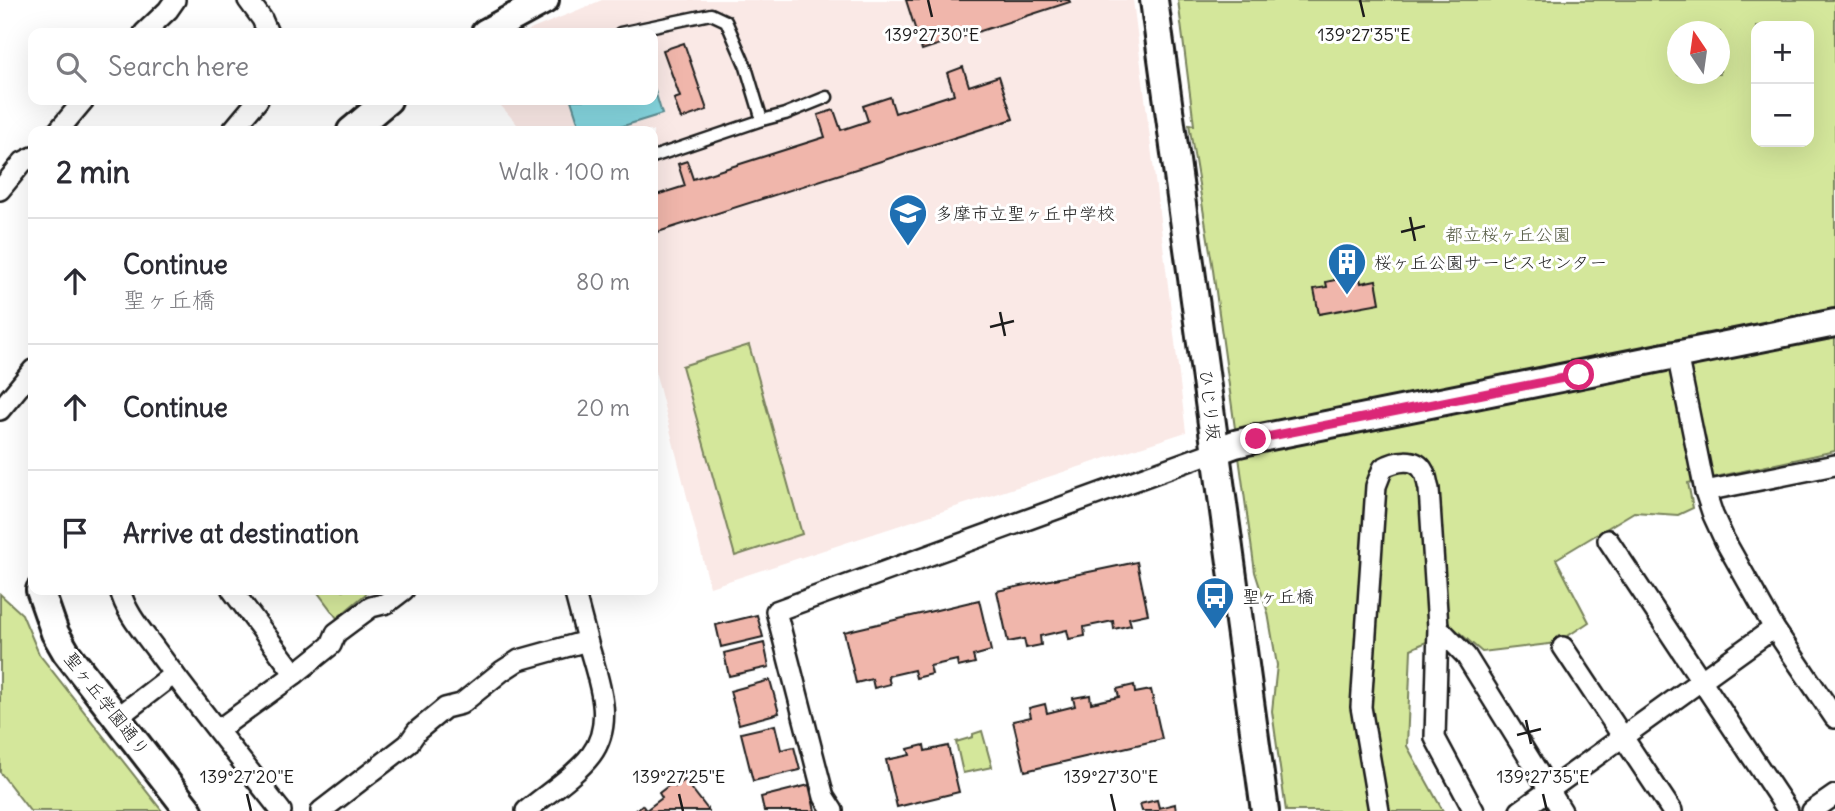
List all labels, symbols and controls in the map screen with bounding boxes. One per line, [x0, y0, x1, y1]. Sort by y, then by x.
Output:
north arrow [1667, 21, 1730, 84]
map controls [1751, 21, 1814, 147]
button: + [1751, 21, 1814, 84]
text: 139°27'30"E [885, 23, 979, 46]
text: 139°27'35"E [1317, 23, 1411, 46]
search box [28, 28, 658, 105]
icon: search [52, 48, 90, 86]
text: Search here [108, 50, 249, 83]
button: − [1751, 84, 1814, 147]
text: 2 min [56, 153, 130, 191]
text: Walk · 100 m [499, 157, 630, 186]
school or university icon: 多摩市立聖ヶ丘中学校 [887, 192, 929, 247]
place label: 多摩市立聖ヶ丘中学校 [935, 202, 1115, 225]
park label: 都立桜ヶ丘公園 [1445, 223, 1571, 246]
building icon: 桜ヶ丘公園サービスセンター [1326, 241, 1368, 296]
text: Continue [123, 248, 228, 281]
place label: 桜ヶ丘公園サービスセンター [1374, 251, 1607, 274]
icon: ahead [56, 262, 94, 300]
text: 80 m [576, 267, 630, 296]
text: 聖ヶ丘橋 [123, 285, 215, 314]
route start [1563, 359, 1594, 390]
street label: ひじり坂 [1194, 368, 1226, 442]
icon: ahead [56, 388, 94, 426]
text: Continue [123, 391, 228, 424]
text: 20 m [577, 393, 630, 422]
route end [1240, 423, 1271, 454]
icon: arrive [56, 514, 94, 552]
text: Arrive at destination [123, 517, 359, 550]
bus stop icon: 聖ヶ丘橋 [1194, 575, 1236, 630]
place label: 聖ヶ丘橋 [1242, 585, 1314, 608]
street label: 聖ヶ丘学園通り [59, 647, 155, 761]
text: 139°27'20"E [200, 765, 294, 788]
text: 139°27'25"E [633, 765, 725, 788]
text: 139°27'30"E [1064, 765, 1158, 788]
text: 139°27'35"E [1496, 765, 1590, 788]

